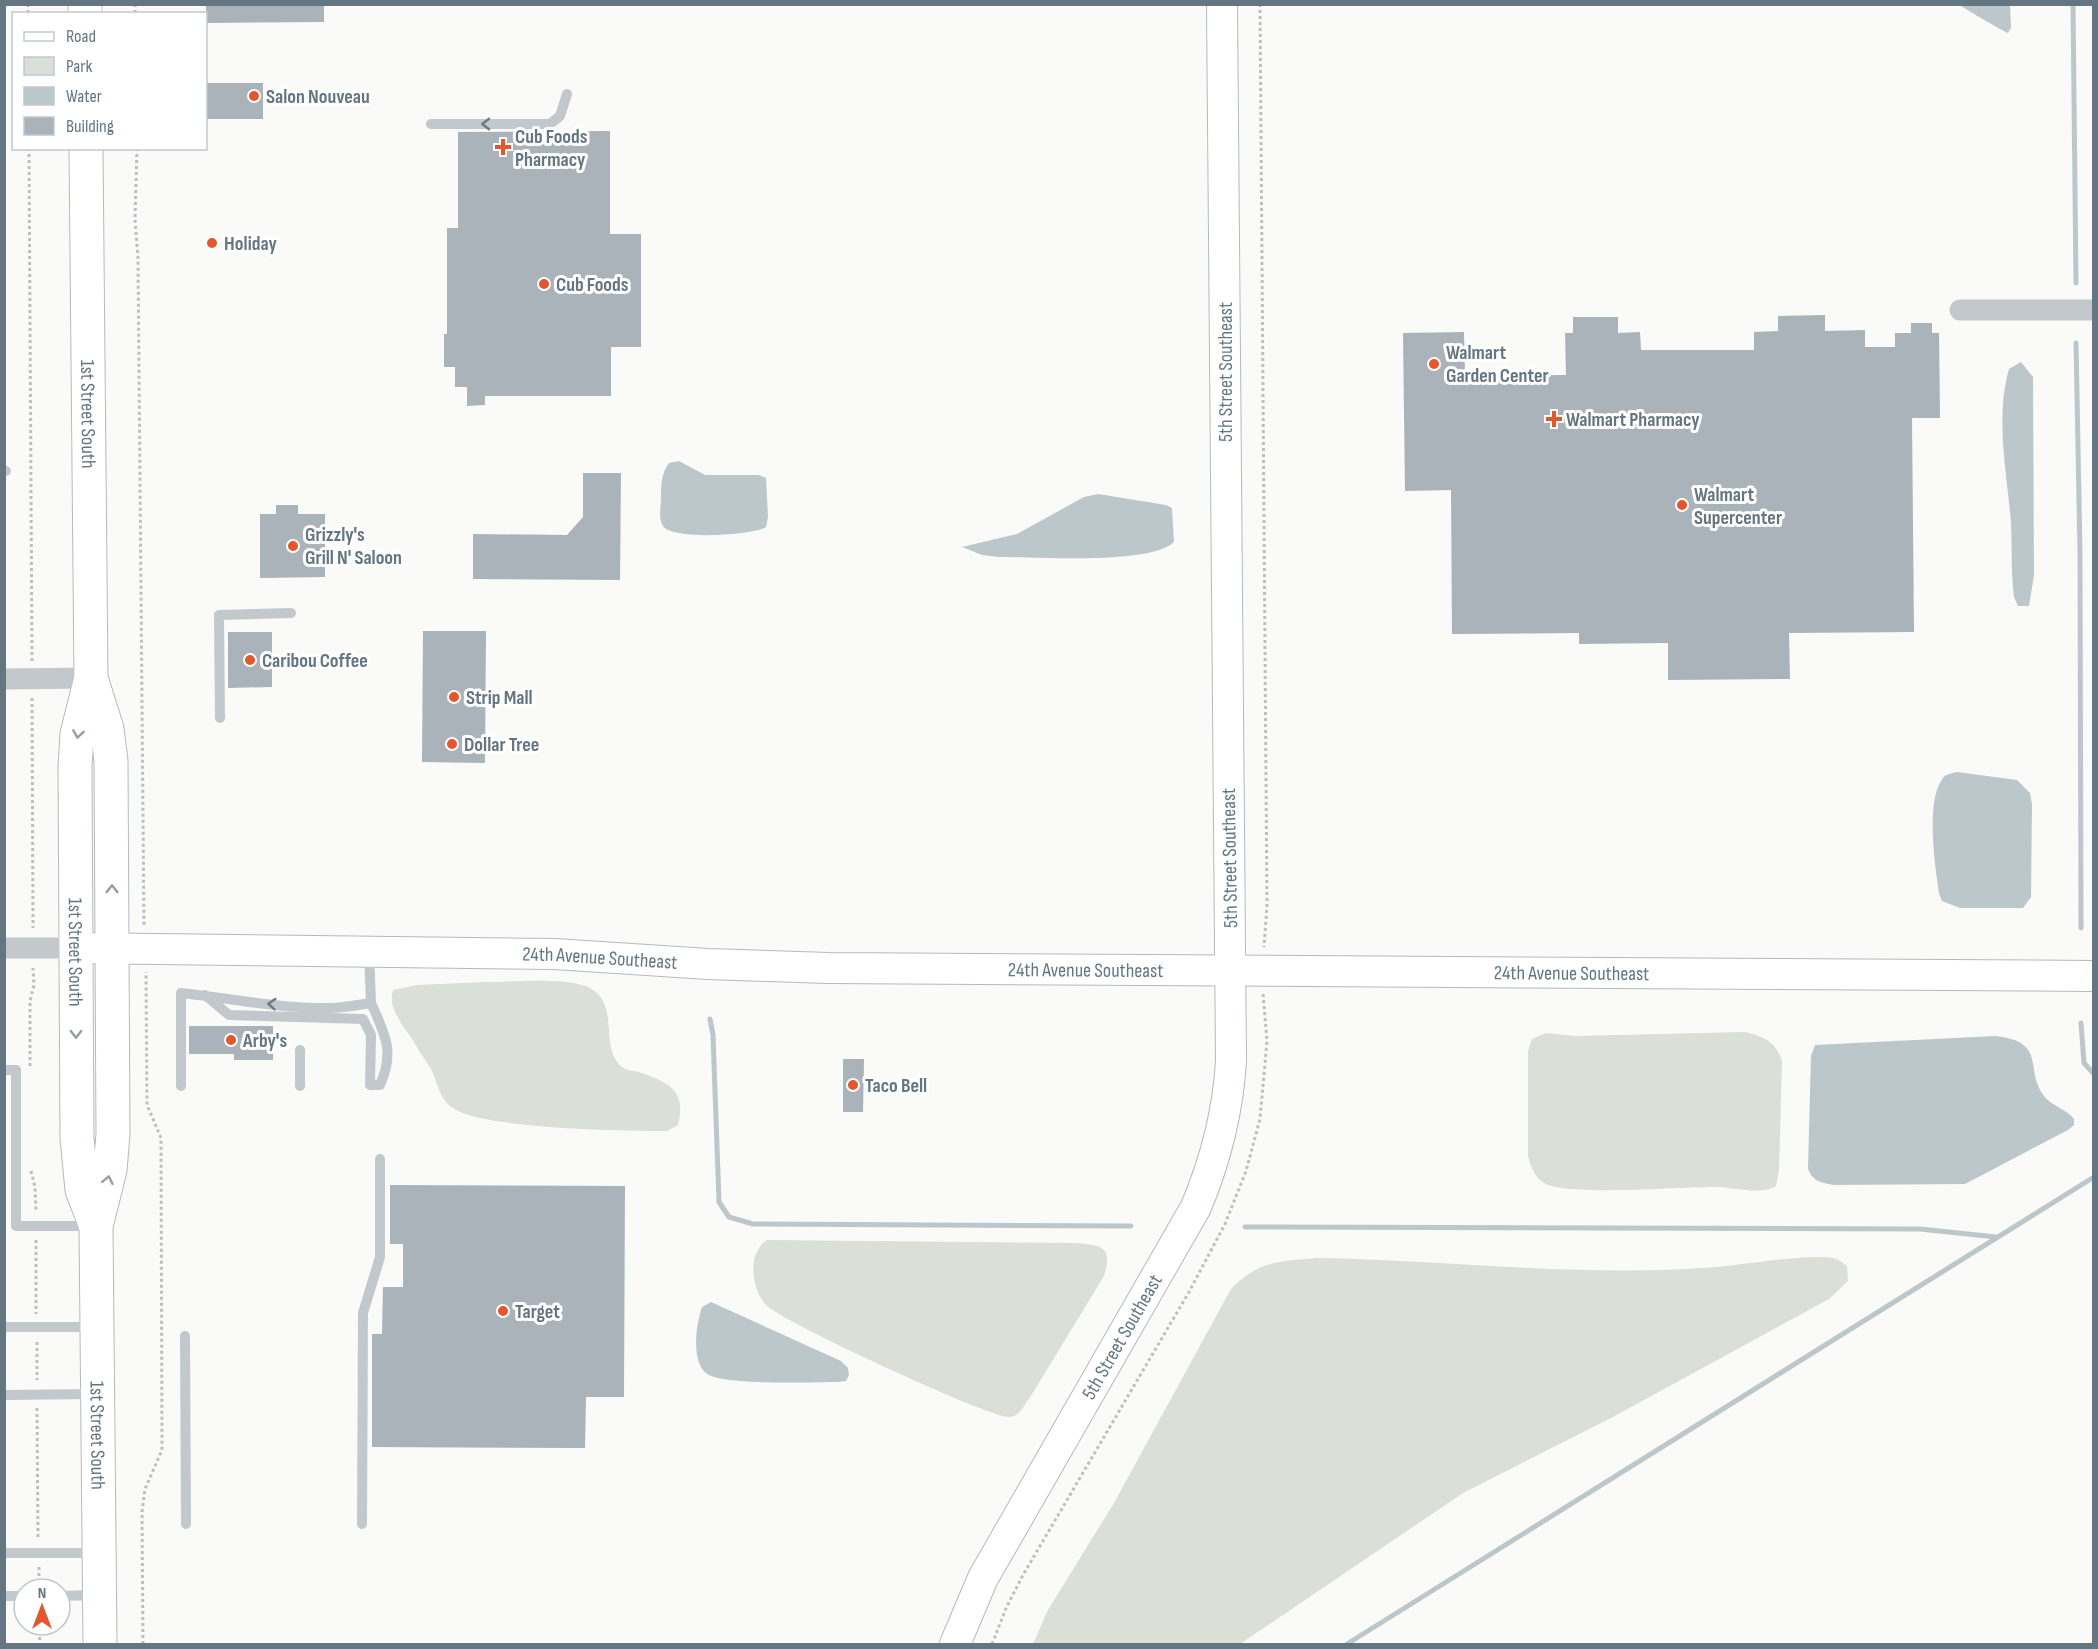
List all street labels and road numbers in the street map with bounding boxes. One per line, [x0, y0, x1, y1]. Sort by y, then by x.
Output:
street label: 5th Street Southeast [1214, 302, 1238, 442]
street label: 1st Street South [75, 359, 100, 469]
street label: 5th Street Southeast [1217, 788, 1243, 928]
street label: 1st Street South [63, 898, 87, 1007]
street label: 24th Avenue Southeast [522, 943, 678, 975]
street label: 24th Avenue Southeast [1008, 958, 1163, 983]
street label: 24th Avenue Southeast [1494, 961, 1649, 986]
street label: 5th Street Southeast [1077, 1270, 1168, 1404]
street label: 1st Street South [84, 1381, 110, 1490]

